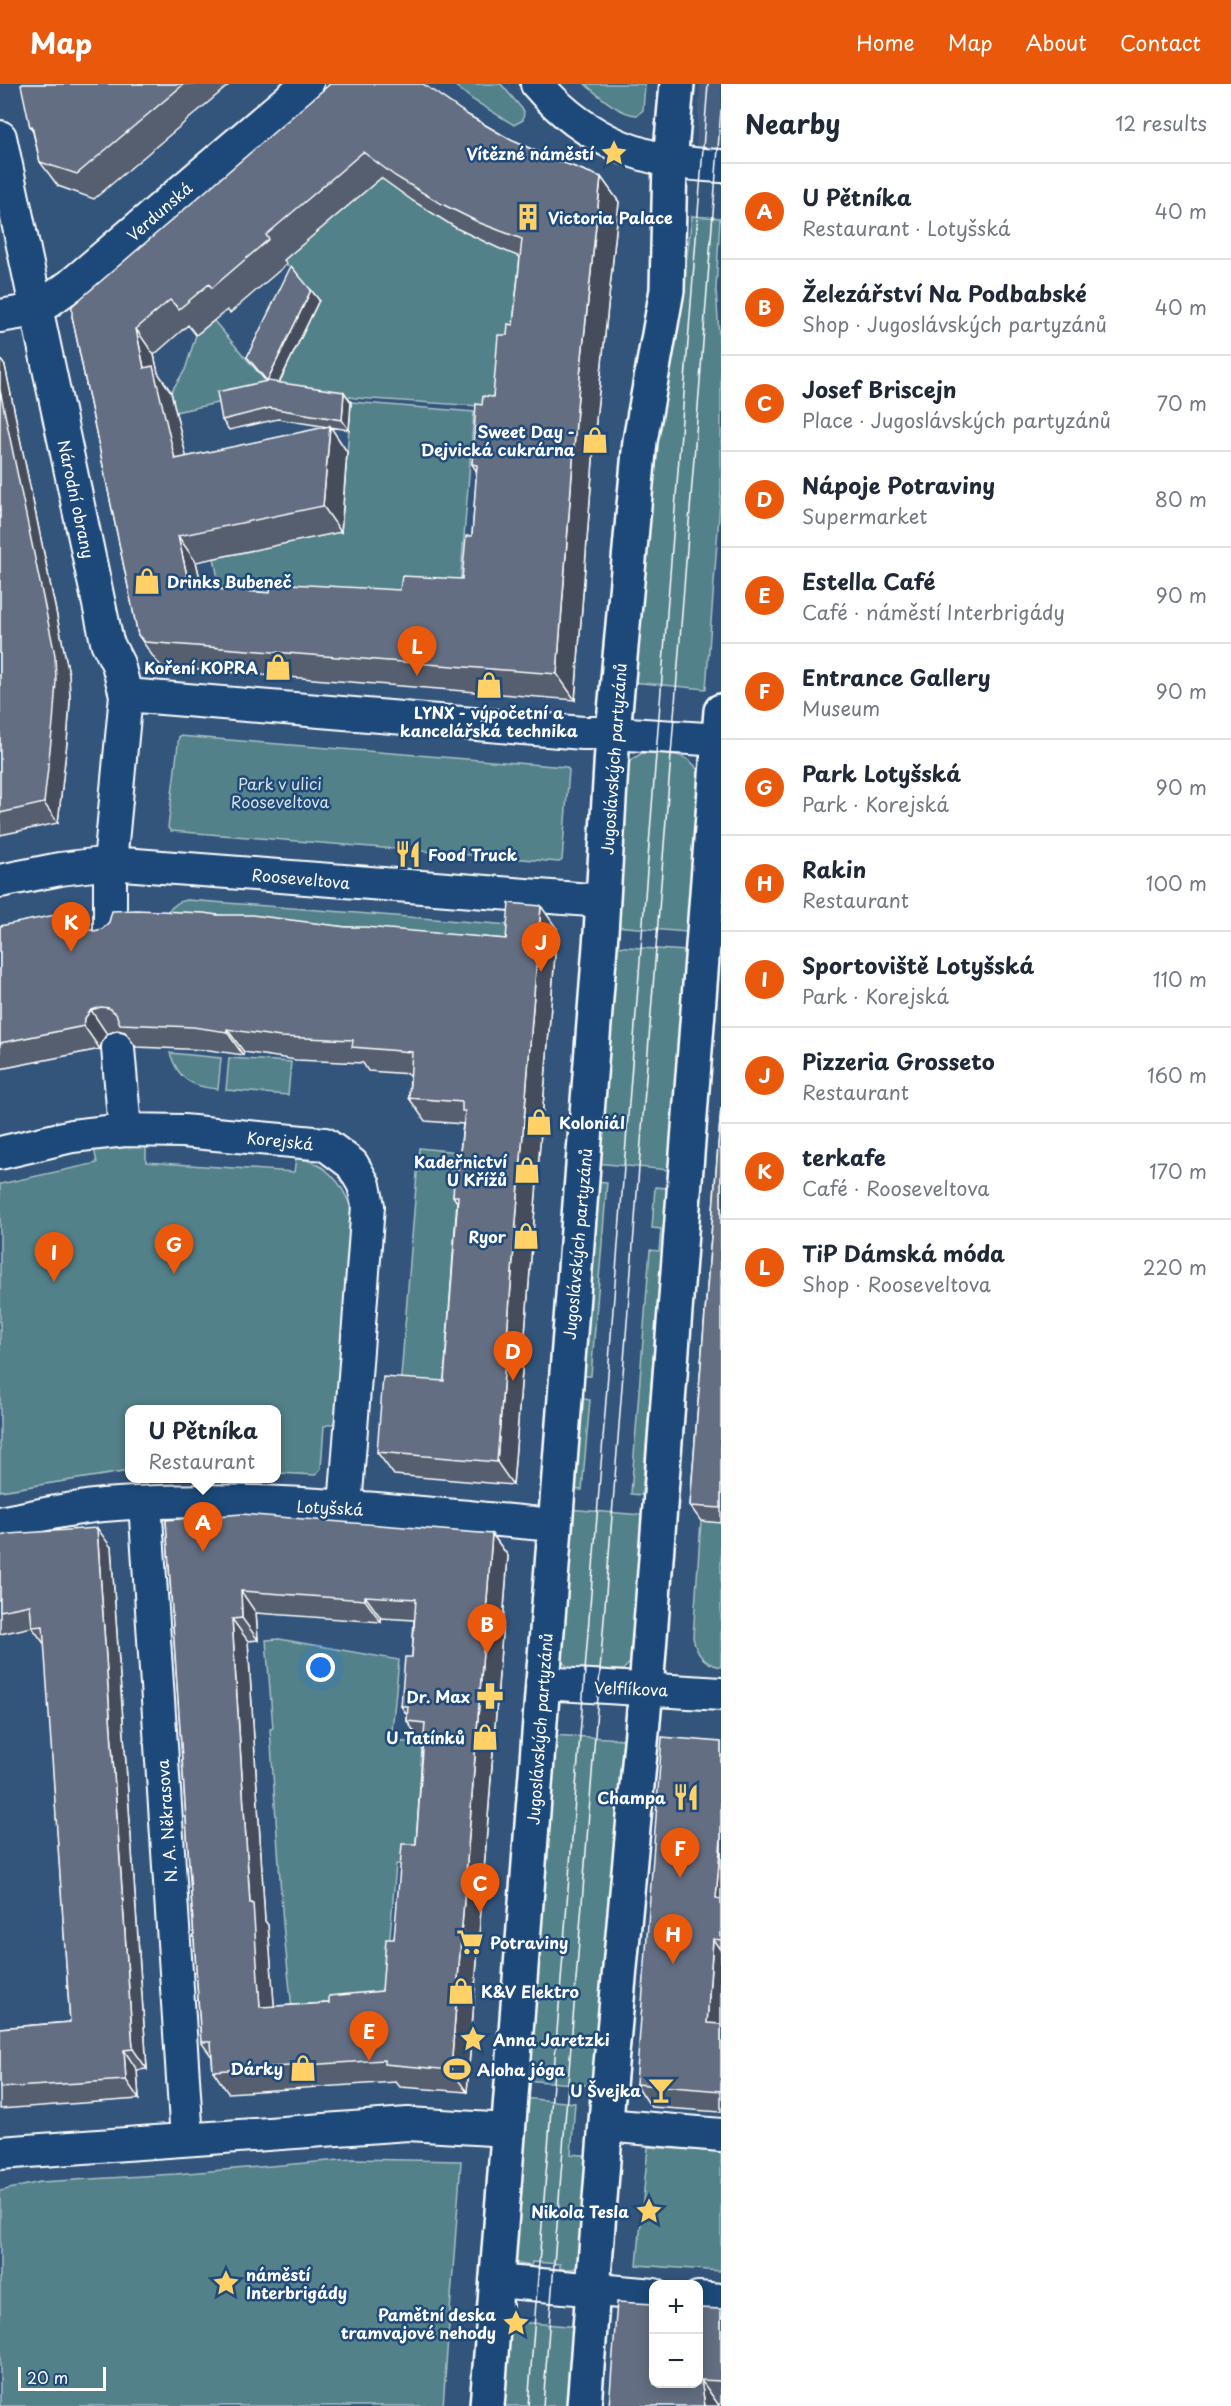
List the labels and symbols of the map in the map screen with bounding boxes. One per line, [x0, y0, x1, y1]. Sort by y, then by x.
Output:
place icon: Vítězné náměstí [599, 138, 629, 168]
place label: Vítězné náměstí [467, 141, 595, 165]
street label: Verdunská [121, 176, 197, 246]
building icon: Victoria Palace [513, 202, 543, 232]
place label: Victoria Palace [548, 205, 673, 229]
place label: Sweet Day - Dejvická cukrárna [421, 419, 575, 461]
shop icon: Sweet Day - Dejvická cukrárna [580, 425, 610, 455]
street label: Národní obrany [53, 438, 101, 560]
shop icon: Drinks Bubeneč [132, 566, 162, 596]
place label: Drinks Bubeneč [167, 569, 292, 593]
pin: L [398, 626, 436, 676]
shop icon: Koření KOPRA [263, 652, 293, 682]
place label: Koření KOPRA [144, 655, 259, 679]
street label: Jugoslávských partyzánů [594, 662, 632, 856]
shop icon: LYNX - výpočetní a kancelářská technika [474, 670, 504, 700]
place label: LYNX - výpočetní a kancelářská technika [400, 700, 578, 742]
park label: Park v ulici Rooseveltova [231, 771, 329, 813]
restaurant icon: Food Truck [393, 839, 423, 869]
place label: Food Truck [428, 842, 518, 866]
street label: Rooseveltova [251, 862, 351, 894]
pin: K [52, 902, 90, 952]
pin: J [522, 922, 560, 972]
shop icon: Koloniál [524, 1107, 554, 1137]
place label: Koloniál [559, 1110, 625, 1134]
street label: Korejská [245, 1125, 315, 1155]
street label: Jugoslávských partyzánů [557, 1147, 597, 1341]
place label: Kadeřnictví U Křížů [414, 1149, 508, 1191]
shop icon: Kadeřnictví U Křížů [512, 1155, 542, 1185]
shop icon: Ryor [511, 1221, 541, 1251]
pin: G [154, 1224, 194, 1274]
place label: Ryor [468, 1224, 507, 1248]
pin: I [34, 1232, 74, 1282]
pin: D [494, 1332, 532, 1381]
street label: Lotyšská [296, 1493, 364, 1521]
pin: A [184, 1502, 222, 1552]
pin: B [468, 1604, 506, 1654]
street label: Jugoslávských partyzánů [520, 1632, 558, 1826]
your location [306, 1653, 335, 1682]
street label: Velflíkova [594, 1675, 669, 1701]
pharmacy icon: Dr. Max [475, 1681, 505, 1711]
place label: Dr. Max [406, 1684, 470, 1708]
shop icon: U Tatínků [470, 1722, 500, 1752]
place label: U Tatínků [386, 1725, 465, 1749]
street label: N. A. Někrasova [150, 1758, 182, 1883]
restaurant icon: Champa [671, 1782, 701, 1812]
place label: Champa [597, 1785, 666, 1809]
pin: F [660, 1828, 700, 1878]
pin: C [460, 1864, 500, 1913]
pin: H [654, 1914, 692, 1964]
supermarket icon: Potraviny [455, 1927, 485, 1957]
place label: Potraviny [490, 1930, 568, 1954]
shop icon: K&V Elektro [446, 1976, 476, 2006]
place label: K&V Elektro [481, 1979, 579, 2003]
pin: E [350, 2012, 388, 2061]
place icon: Anna Jaretzki [458, 2024, 488, 2054]
place label: Anna Jaretzki [492, 2027, 610, 2051]
shop icon: Dárky [288, 2053, 318, 2083]
sports icon: Aloha jóga [442, 2054, 472, 2084]
place label: Dárky [230, 2056, 283, 2080]
place label: Aloha jóga [477, 2057, 565, 2081]
bar icon: U Švejka [646, 2075, 676, 2105]
place label: U Švejka [570, 2078, 641, 2102]
place icon: Nikola Tesla [634, 2196, 664, 2226]
place label: Nikola Tesla [531, 2199, 629, 2223]
place label: náměstí Interbrigády [246, 2262, 347, 2304]
place icon: náměstí Interbrigády [211, 2268, 241, 2298]
place label: Pamětní deska tramvajové nehody [341, 2302, 496, 2344]
place icon: Pamětní deska tramvajové nehody [501, 2308, 531, 2338]
scale bar [18, 2364, 106, 2392]

